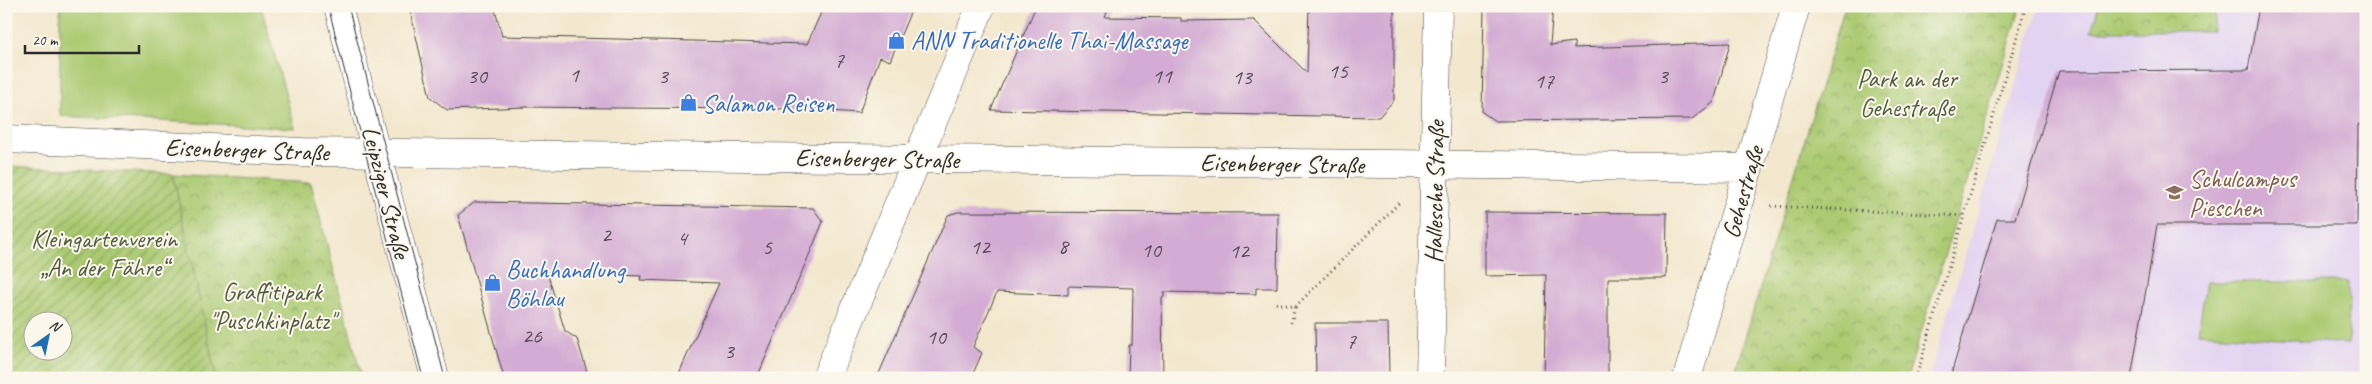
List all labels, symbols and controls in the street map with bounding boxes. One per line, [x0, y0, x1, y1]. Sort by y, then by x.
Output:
scale bar [25, 22, 139, 54]
place label: ANN Traditionelle Thai-Massage [911, 25, 1189, 57]
shop icon: ANN Traditionelle Thai-Massage [887, 30, 907, 50]
text: 20 m [32, 31, 59, 50]
house number: 7 [834, 46, 845, 74]
house number: 15 [1328, 57, 1349, 85]
house number: 1 [569, 61, 580, 89]
house number: 30 [467, 62, 489, 90]
house number: 3 [658, 62, 670, 90]
house number: 11 [1152, 62, 1173, 90]
house number: 3 [1658, 62, 1670, 90]
house number: 13 [1232, 63, 1254, 91]
park label: Park an der Gehestraße [1857, 63, 1959, 124]
house number: 17 [1534, 67, 1555, 95]
place label: Salamon Reisen [702, 88, 835, 120]
shop icon: Salamon Reisen [678, 93, 698, 113]
street label: Hallesche Straße [1418, 118, 1452, 264]
street label: Leipziger Straße [354, 123, 418, 263]
street label: Eisenberger Straße [165, 131, 331, 169]
street label: Gehestraße [1715, 141, 1772, 242]
street label: Eisenberger Straße [795, 142, 961, 176]
street label: Eisenberger Straße [1200, 147, 1366, 181]
place label: Schulcampus Pieschen [2189, 163, 2298, 224]
school or university icon: Schulcampus Pieschen [2165, 182, 2185, 202]
house number: 2 [601, 221, 613, 249]
park label: Kleingartenverein „An der Fähre“ [31, 223, 179, 284]
house number: 4 [677, 224, 689, 252]
house number: 8 [1058, 232, 1070, 260]
house number: 5 [762, 233, 773, 261]
house number: 12 [970, 233, 992, 261]
house number: 10 [1141, 236, 1163, 264]
house number: 12 [1229, 237, 1251, 265]
place label: Buchhandlung Böhlau [506, 254, 627, 315]
shop icon: Buchhandlung Böhlau [482, 273, 502, 293]
park label: Graffitipark "Puschkinplatz" [209, 276, 340, 337]
north arrow [22, 312, 72, 362]
text: N [47, 316, 65, 336]
house number: 26 [522, 322, 543, 350]
house number: 10 [926, 323, 948, 351]
house number: 7 [1346, 327, 1357, 355]
house number: 3 [724, 337, 736, 365]

